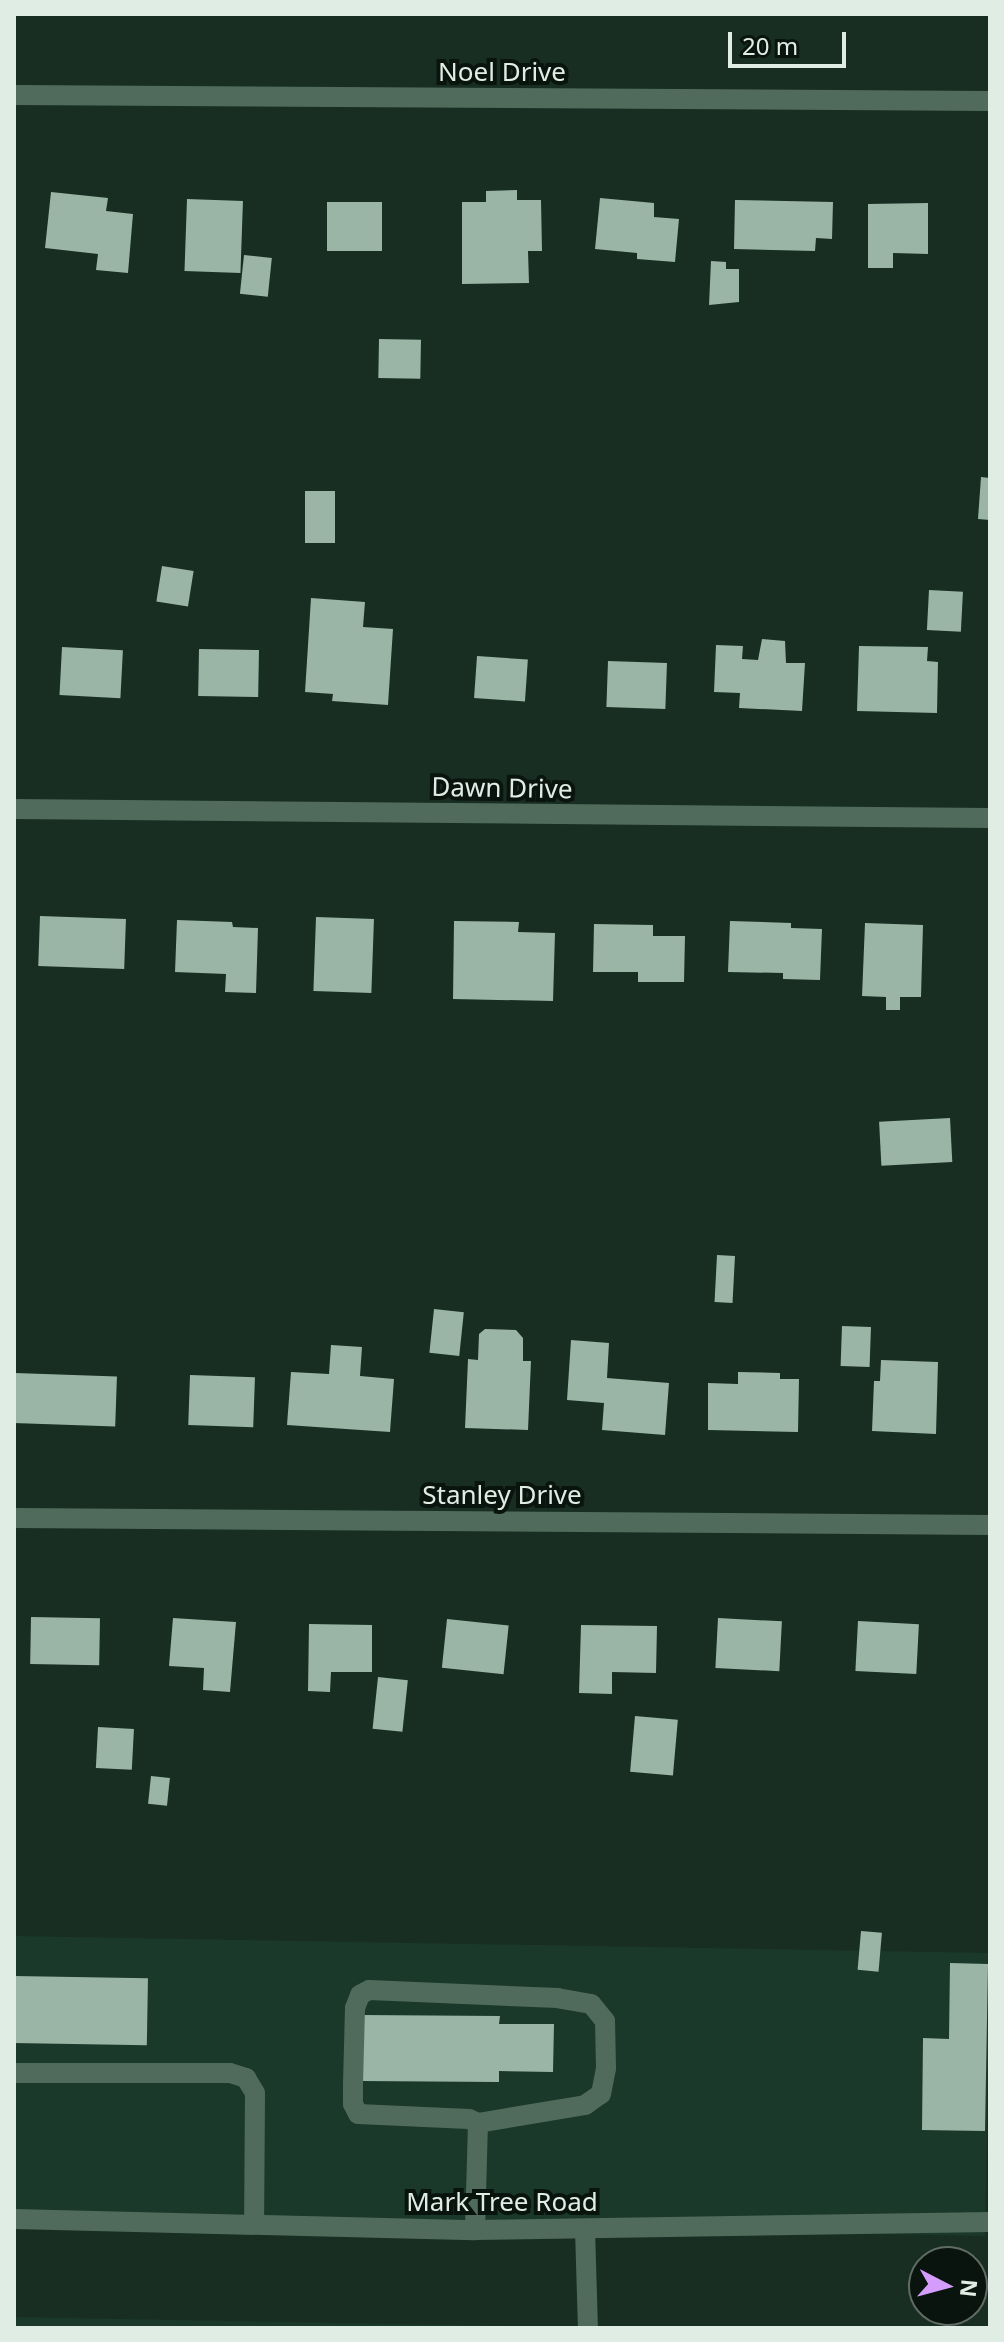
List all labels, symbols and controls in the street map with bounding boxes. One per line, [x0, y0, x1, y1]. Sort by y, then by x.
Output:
scale bar [732, 16, 850, 66]
text: 20 m [742, 29, 798, 62]
street label: Noel Drive [438, 56, 566, 88]
street label: Dawn Drive [431, 771, 573, 805]
street label: Stanley Drive [422, 1479, 582, 1511]
street label: Mark Tree Road [406, 2186, 598, 2218]
north arrow [908, 2246, 988, 2326]
text: N [954, 2278, 986, 2299]

